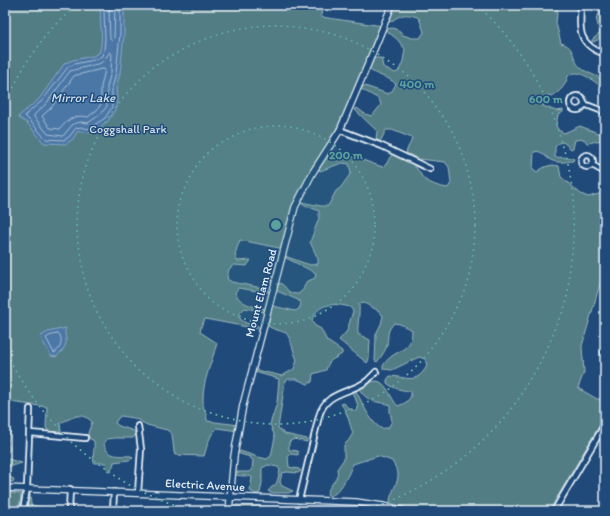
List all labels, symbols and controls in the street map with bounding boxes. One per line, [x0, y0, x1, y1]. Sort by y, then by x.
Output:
text: 400 m [400, 77, 435, 91]
water label: Mirror Lake [51, 90, 116, 105]
text: 600 m [529, 92, 564, 106]
park label: Coggshall Park [89, 122, 167, 136]
text: 200 m [329, 148, 364, 162]
centre of rings [269, 218, 283, 232]
street label: Mount Elam Road [242, 247, 280, 339]
street label: Electric Avenue [165, 476, 246, 494]

